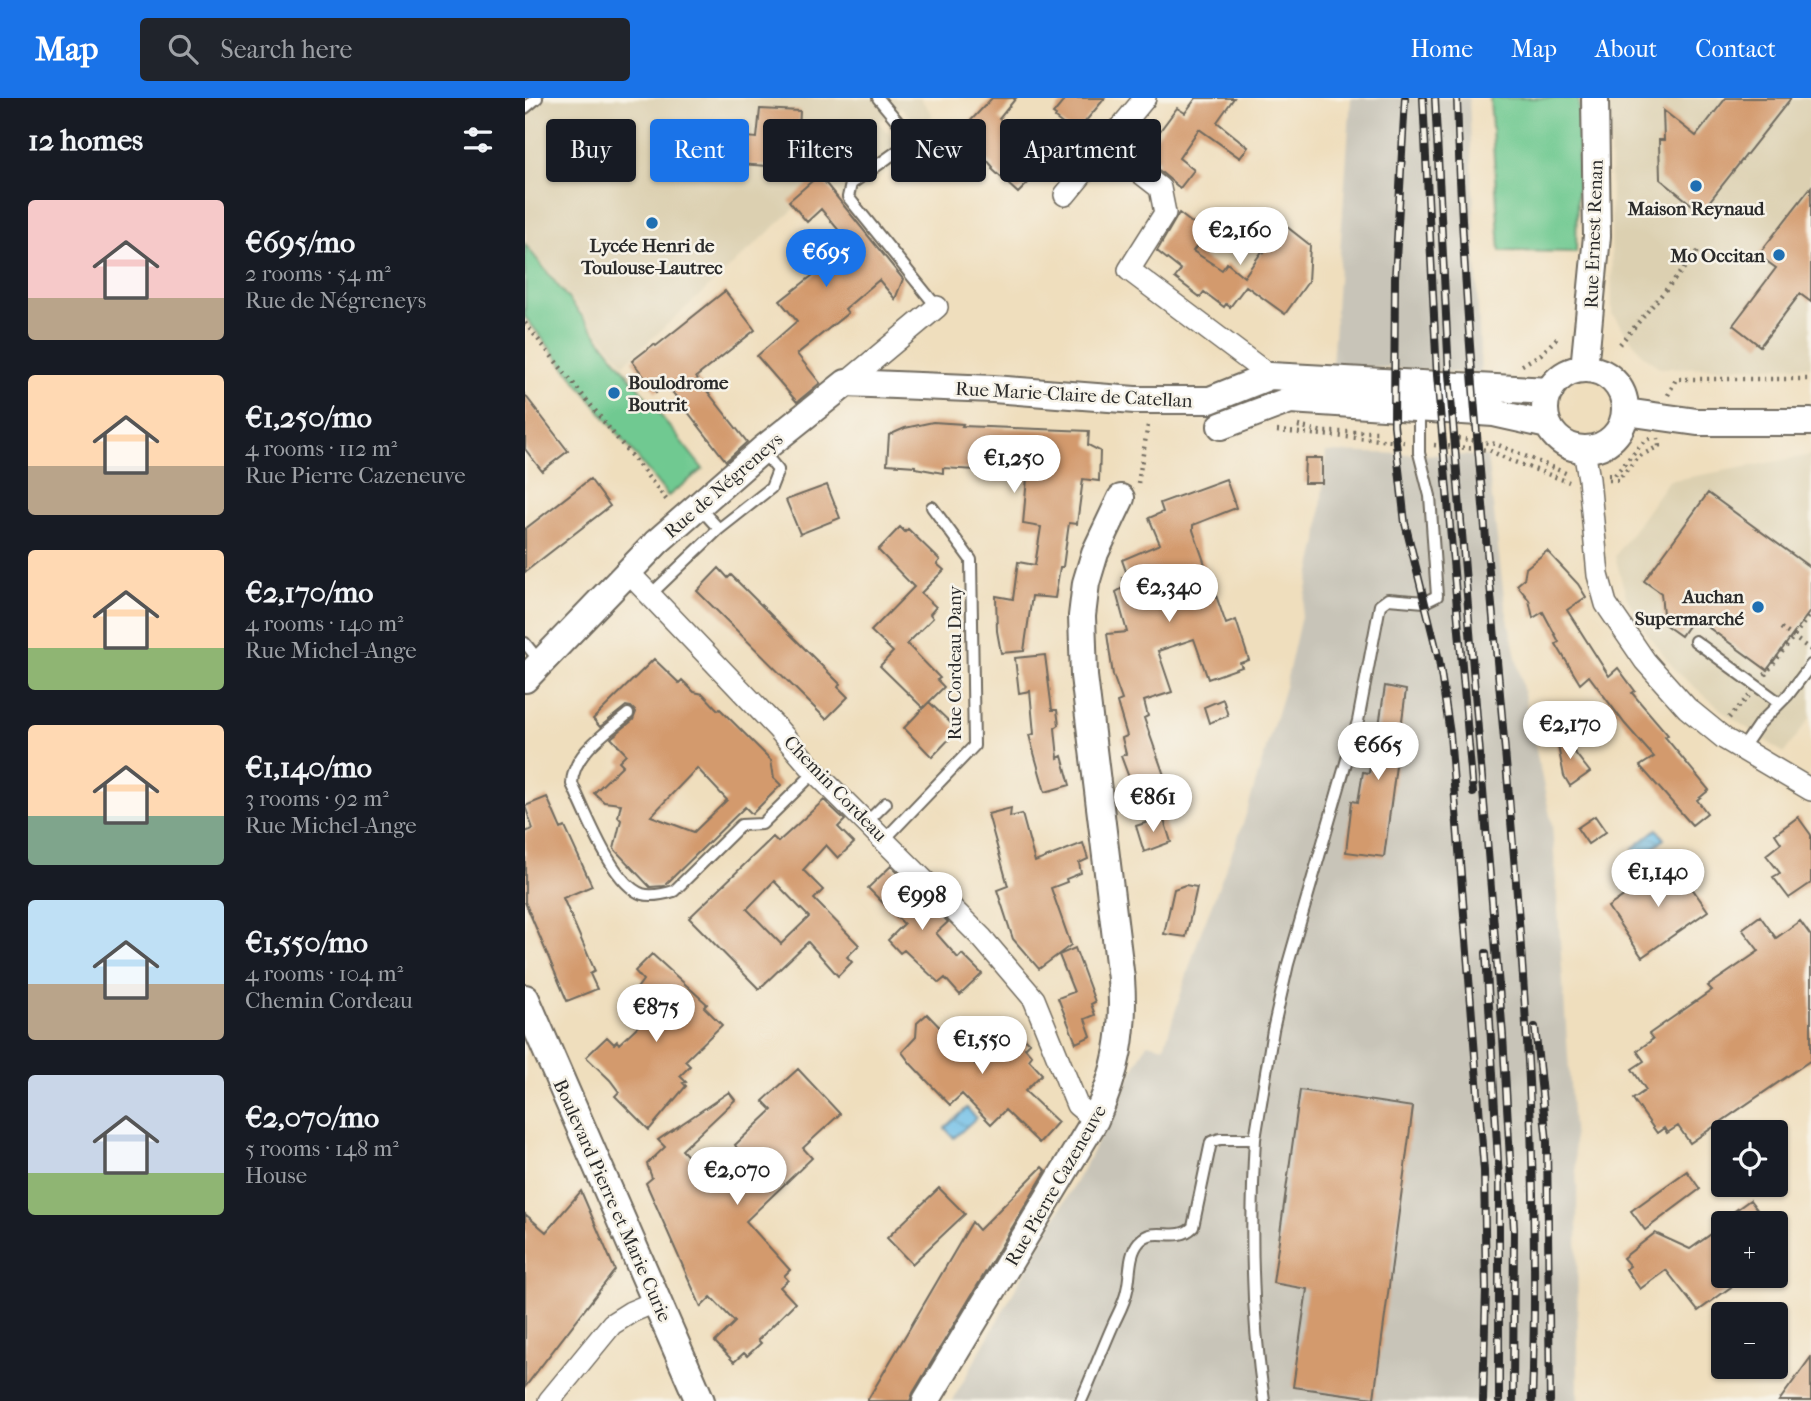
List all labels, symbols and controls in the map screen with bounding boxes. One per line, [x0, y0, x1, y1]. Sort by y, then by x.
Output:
search box [140, 18, 630, 81]
text: Map [35, 30, 98, 69]
icon: search [164, 30, 202, 68]
text: Search here [220, 34, 352, 65]
text: Home [1411, 35, 1473, 63]
text: Map [1511, 35, 1557, 63]
text: About [1595, 35, 1657, 63]
text: Contact [1695, 35, 1776, 63]
chip: Buy [546, 119, 636, 182]
chip: Rent [650, 119, 749, 182]
chip: Filters [763, 119, 877, 182]
chip: New [891, 119, 986, 182]
chip: Apartment [1000, 119, 1161, 182]
icon: filters [459, 121, 497, 159]
text: 12 homes [28, 123, 143, 158]
street label: Rue Ernest Renan [1580, 159, 1608, 309]
marker: Maison Reynaud [1688, 178, 1704, 194]
place label: Maison Reynaud [1627, 198, 1765, 220]
pin: €2,160 [1183, 208, 1297, 267]
marker: Lycée Henri de Toulouse-Lautrec [644, 215, 660, 231]
text: €2,160 [1208, 216, 1272, 243]
text: €695/mo [245, 225, 355, 260]
icon: home [84, 228, 168, 312]
pin: €695 [785, 230, 867, 289]
place label: Lycée Henri de Toulouse-Lautrec [580, 235, 723, 279]
text: €695 [802, 238, 850, 265]
place label: Mo Occitan [1669, 245, 1766, 267]
marker: Mo Occitan [1771, 247, 1787, 263]
text: 2 rooms · 54 m² [245, 260, 391, 287]
text: Rue de Négreneys [245, 287, 426, 314]
place label: Boulodrome Boutrit [628, 372, 729, 416]
street label: Rue Marie-Claire de Catellan [955, 378, 1193, 412]
marker: Boulodrome Boutrit [606, 385, 622, 401]
text: €1,250/mo [245, 400, 372, 435]
icon: home [84, 403, 168, 487]
street label: Rue de Négreneys [660, 428, 787, 543]
text: 4 rooms · 112 m² [245, 435, 397, 462]
pin: €1,250 [957, 436, 1071, 495]
text: €1,250 [983, 444, 1045, 471]
text: Rue Pierre Cazeneuve [245, 462, 466, 489]
pin: €2,340 [1112, 564, 1226, 624]
text: €2,340 [1136, 573, 1202, 600]
text: €2,170/mo [245, 575, 373, 610]
icon: home [84, 578, 168, 662]
street label: Rue Cordeau Dany [944, 585, 966, 740]
place label: Auchan Supermarché [1635, 586, 1745, 630]
marker: Auchan Supermarché [1750, 599, 1766, 615]
text: 4 rooms · 140 m² [245, 610, 404, 637]
text: Rue Michel-Ange [245, 637, 417, 664]
pin: €2,170 [1513, 702, 1627, 761]
text: €2,170 [1539, 710, 1601, 737]
pin: €665 [1337, 722, 1419, 782]
street label: Chemin Cordeau [779, 731, 892, 846]
text: €665 [1354, 731, 1402, 758]
text: €1,140/mo [245, 750, 372, 785]
icon: home [84, 753, 168, 837]
pin: €861 [1112, 774, 1194, 834]
text: €861 [1130, 783, 1176, 810]
text: 3 rooms · 92 m² [245, 785, 389, 812]
text: Rue Michel-Ange [245, 812, 417, 839]
pin: €1,140 [1601, 850, 1715, 909]
text: €1,140 [1627, 858, 1689, 885]
pin: €998 [881, 872, 963, 932]
text: €998 [897, 881, 947, 908]
text: €1,550/mo [245, 925, 368, 960]
icon: home [84, 928, 168, 1012]
text: 4 rooms · 104 m² [245, 960, 403, 987]
pin: €875 [615, 984, 697, 1044]
text: Chemin Cordeau [245, 987, 413, 1014]
text: €875 [633, 993, 679, 1020]
pin: €1,550 [925, 1016, 1039, 1076]
text: €1,550 [953, 1025, 1011, 1052]
street label: Boulevard Pierre et Marie Curie [549, 1076, 676, 1325]
text: €2,070/mo [245, 1100, 379, 1135]
street label: Rue Pierre Cazeneuve [1001, 1101, 1111, 1270]
icon: home [84, 1103, 168, 1187]
map controls [1711, 1120, 1788, 1379]
button: locate [1711, 1120, 1788, 1197]
text: 5 rooms · 148 m² [245, 1135, 399, 1162]
pin: €2,070 [680, 1148, 794, 1207]
text: €2,070 [704, 1156, 770, 1183]
text: House [245, 1162, 307, 1189]
button: + [1711, 1211, 1788, 1288]
button: − [1711, 1302, 1788, 1379]

